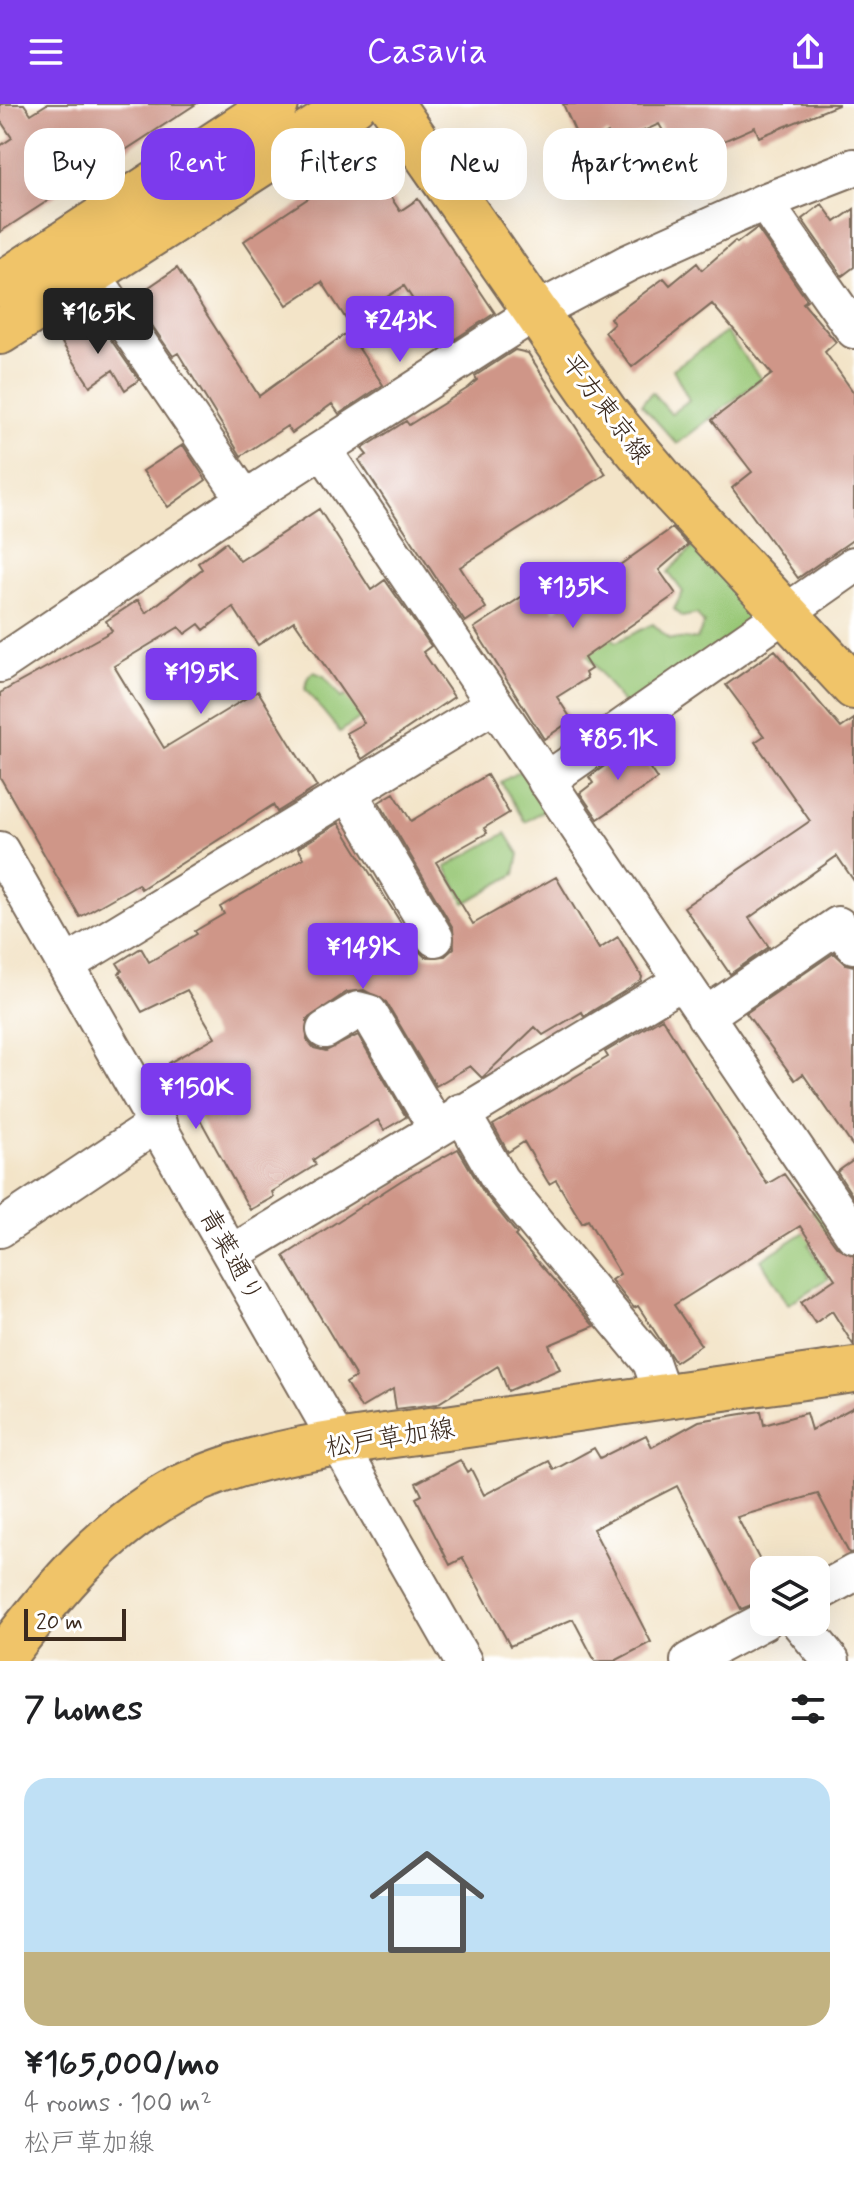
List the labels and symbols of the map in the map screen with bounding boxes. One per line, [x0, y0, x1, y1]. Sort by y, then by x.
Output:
pin: ¥165K [42, 288, 154, 356]
pin: ¥243K [344, 296, 456, 364]
street label: 平方東京線 [553, 347, 658, 471]
pin: ¥135K [517, 562, 629, 630]
pin: ¥195K [145, 648, 257, 716]
pin: ¥85.1K [553, 714, 683, 782]
pin: ¥149K [307, 923, 419, 991]
pin: ¥150K [140, 1063, 252, 1131]
street label: 青葉通り [190, 1202, 270, 1310]
street label: 松戸草加線 [323, 1412, 457, 1466]
scale bar [24, 1605, 126, 1641]

